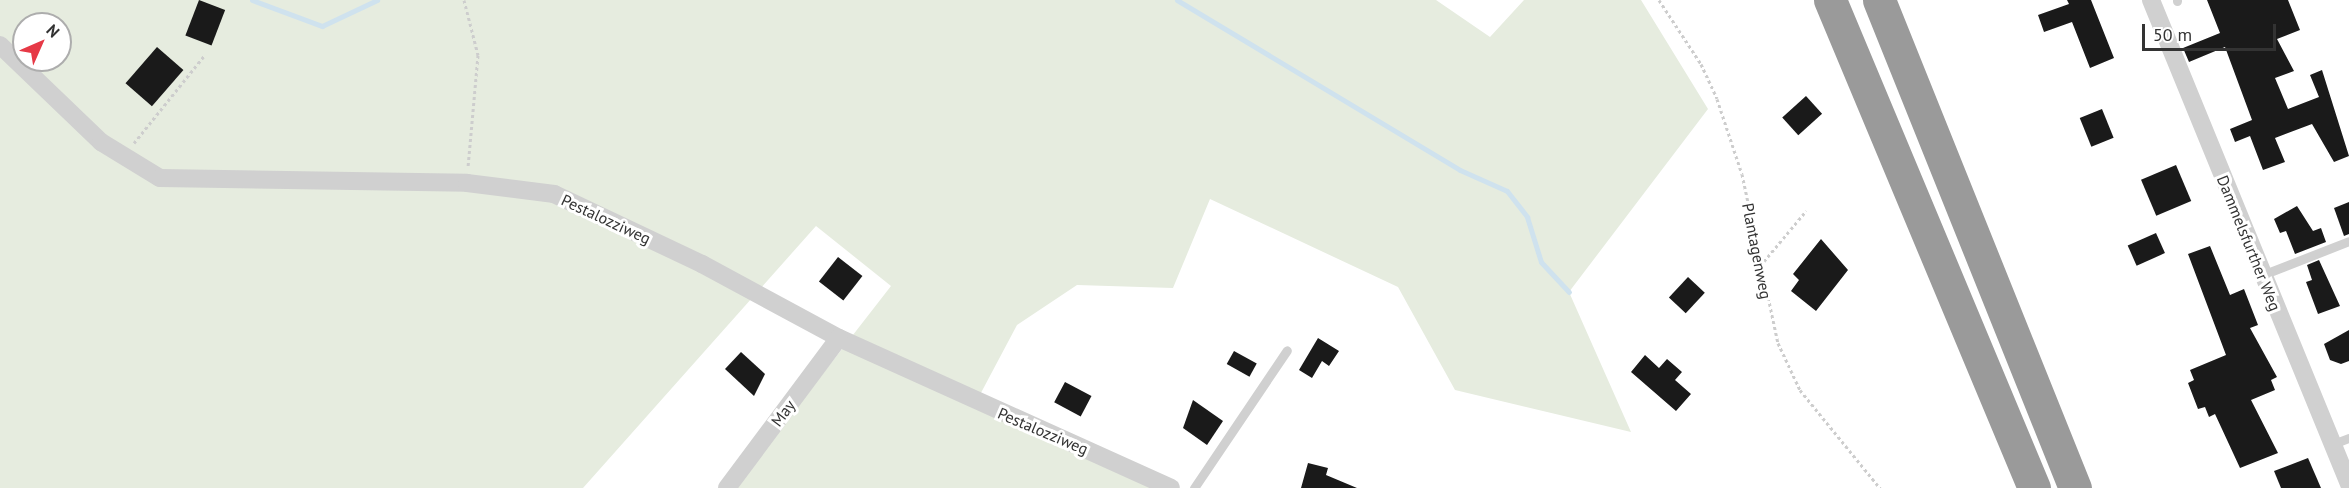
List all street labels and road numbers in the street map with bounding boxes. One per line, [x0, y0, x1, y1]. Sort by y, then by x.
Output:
street label: Dammelsfurther Weg [2213, 172, 2285, 314]
street label: Pestalozziweg [558, 190, 654, 248]
street label: Plantagenweg [1738, 201, 1776, 301]
street label: May [767, 396, 799, 430]
street label: Pestalozziweg [995, 403, 1091, 459]

